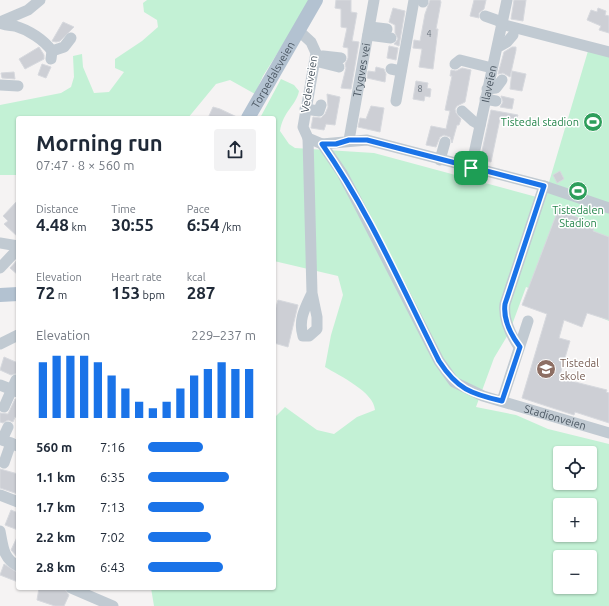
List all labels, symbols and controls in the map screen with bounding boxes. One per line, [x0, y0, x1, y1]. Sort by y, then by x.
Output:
house number: 4 [426, 29, 432, 39]
street label: Torpedalsveien [249, 39, 297, 110]
street label: Trygves vei [351, 42, 372, 98]
street label: Vedenveien [299, 54, 319, 114]
street label: Ilaveien [479, 64, 499, 104]
house number: 8 [417, 84, 423, 94]
sports icon: Tistedal stadion [582, 111, 604, 133]
place label: Tistedal stadion [501, 116, 579, 128]
button: share [214, 129, 256, 171]
text: Morning run [36, 130, 163, 155]
pin [454, 151, 488, 185]
icon: arrive [460, 157, 482, 179]
text: 07:47 · 8 × 560 m [36, 158, 135, 172]
sports icon: Tistedalen Stadion [567, 180, 589, 202]
text: Distance [36, 203, 79, 215]
text: Time [111, 203, 136, 215]
text: Pace [187, 203, 210, 215]
place label: Tistedalen Stadion [552, 204, 604, 229]
text: 4.48 [36, 215, 69, 234]
text: 30:55 [111, 215, 154, 234]
text: 6:54 [187, 215, 220, 234]
text: km [69, 221, 87, 233]
text: /km [220, 221, 241, 233]
text: Elevation [36, 271, 82, 283]
text: Heart rate [111, 271, 162, 283]
text: kcal [187, 271, 206, 283]
text: 72 [36, 283, 55, 302]
text: 153 [111, 283, 140, 302]
text: 287 [187, 283, 215, 302]
text: m [55, 289, 67, 301]
text: bpm [140, 289, 165, 301]
text: Elevation [36, 328, 90, 342]
text: 229–237 m [191, 328, 256, 342]
place label: Tistedal skole [560, 357, 599, 382]
school or university icon: Tistedal skole [535, 358, 557, 380]
street label: Stadionveien [523, 402, 588, 432]
text: 560 m [36, 440, 72, 454]
text: 7:16 [100, 440, 125, 454]
map controls [553, 446, 597, 594]
button: locate [553, 446, 597, 490]
text: 1.1 km [36, 470, 75, 484]
text: 6:35 [100, 470, 125, 484]
button: + [553, 498, 597, 542]
text: 1.7 km [36, 500, 75, 514]
text: 7:13 [100, 500, 125, 514]
text: 2.2 km [36, 530, 75, 544]
text: 7:02 [100, 530, 125, 544]
button: − [553, 550, 597, 594]
text: 2.8 km [36, 560, 75, 574]
text: 6:43 [100, 560, 125, 574]

